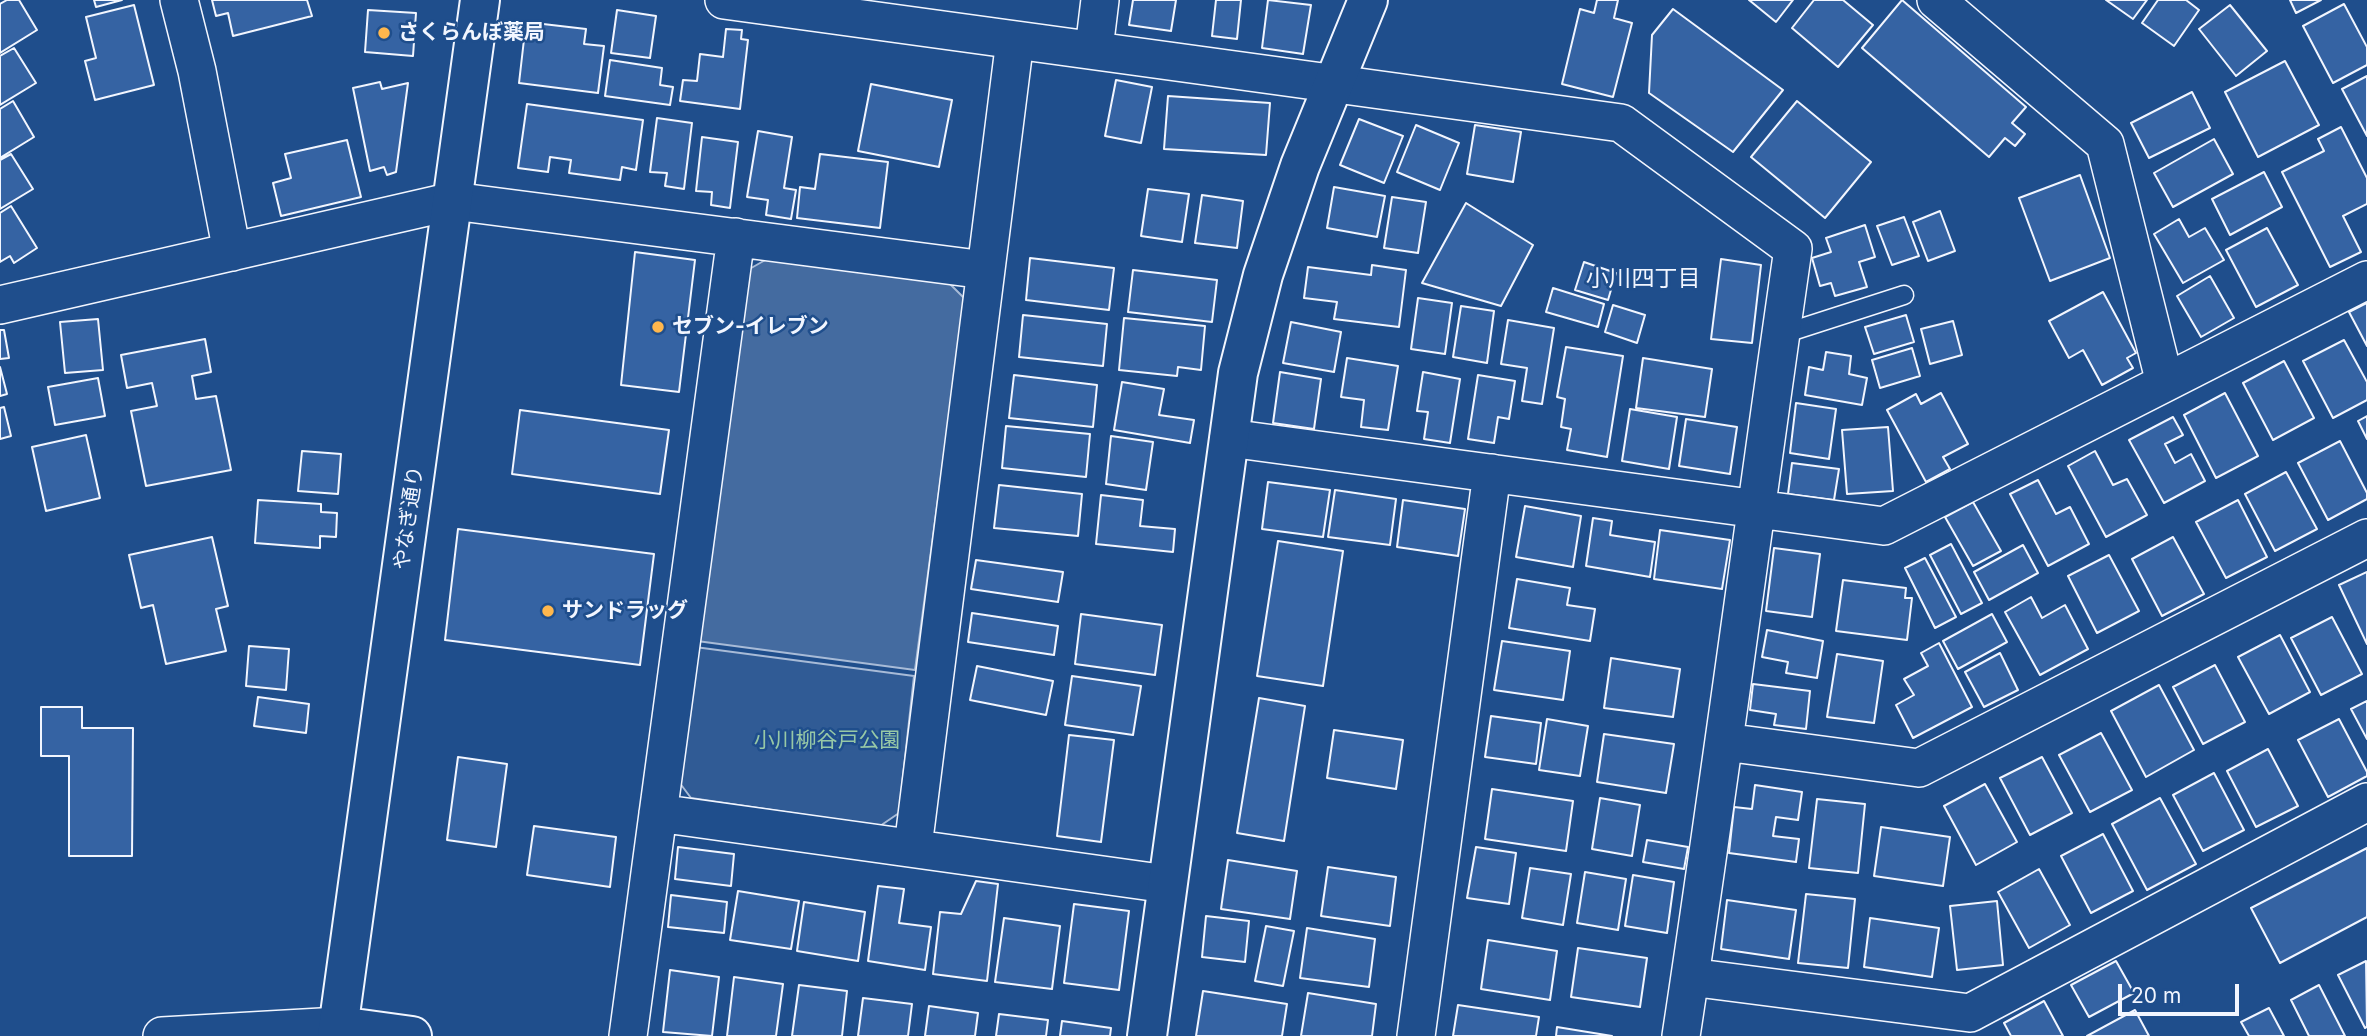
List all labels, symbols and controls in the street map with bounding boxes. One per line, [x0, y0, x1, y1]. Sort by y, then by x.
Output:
place label: さくらんぼ薬局 [398, 20, 545, 46]
marker: さくらんぼ薬局 [376, 25, 392, 41]
district label: 小川四丁目 [1586, 265, 1700, 293]
place label: セブン-イレブン [672, 314, 829, 340]
marker: セブン-イレブン [650, 319, 666, 335]
street label: やなぎ通り [389, 464, 429, 572]
place label: サンドラッグ [562, 598, 688, 624]
marker: サンドラッグ [540, 603, 556, 619]
park label: 小川柳谷戸公園 [754, 728, 900, 754]
scale bar [2122, 970, 2243, 1014]
text: 20 m [2131, 983, 2181, 1008]

